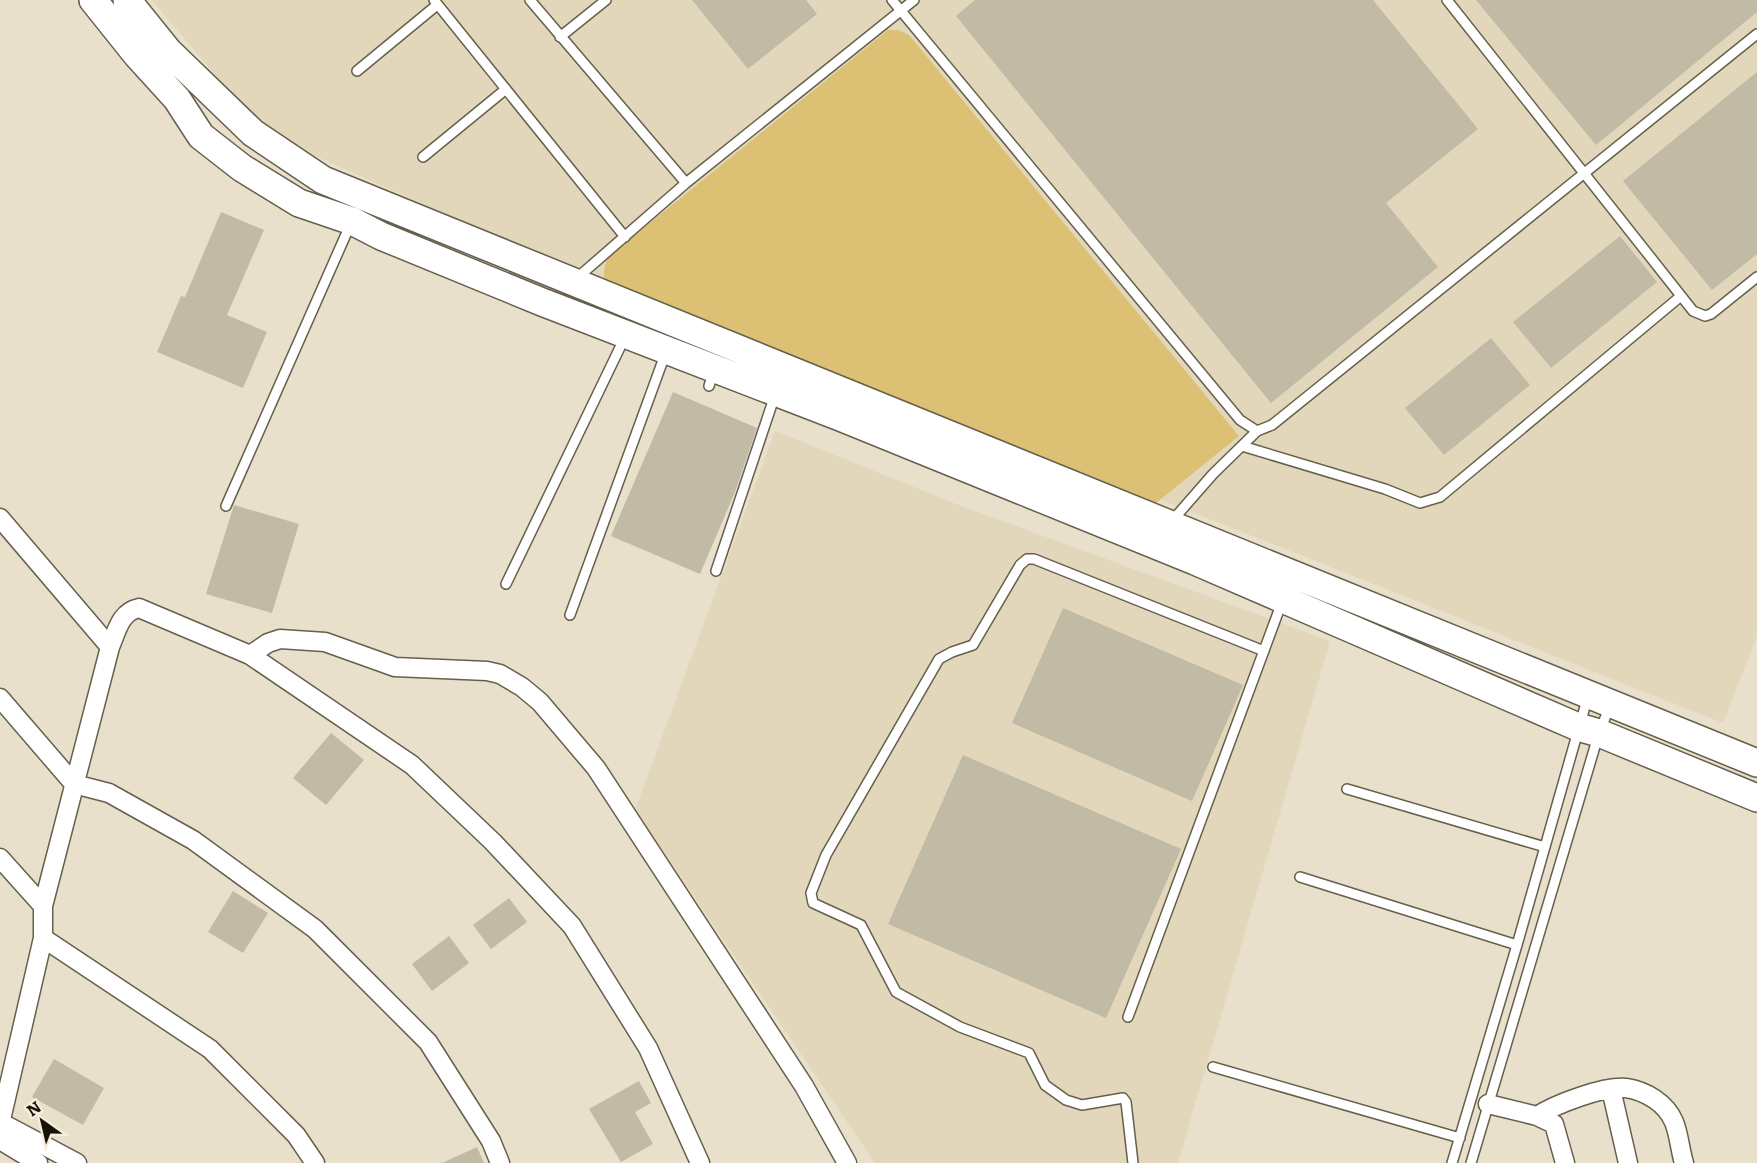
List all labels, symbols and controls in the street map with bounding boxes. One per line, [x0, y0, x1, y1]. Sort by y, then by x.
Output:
north arrow [12, 1091, 72, 1151]
text: N [21, 1094, 45, 1121]

